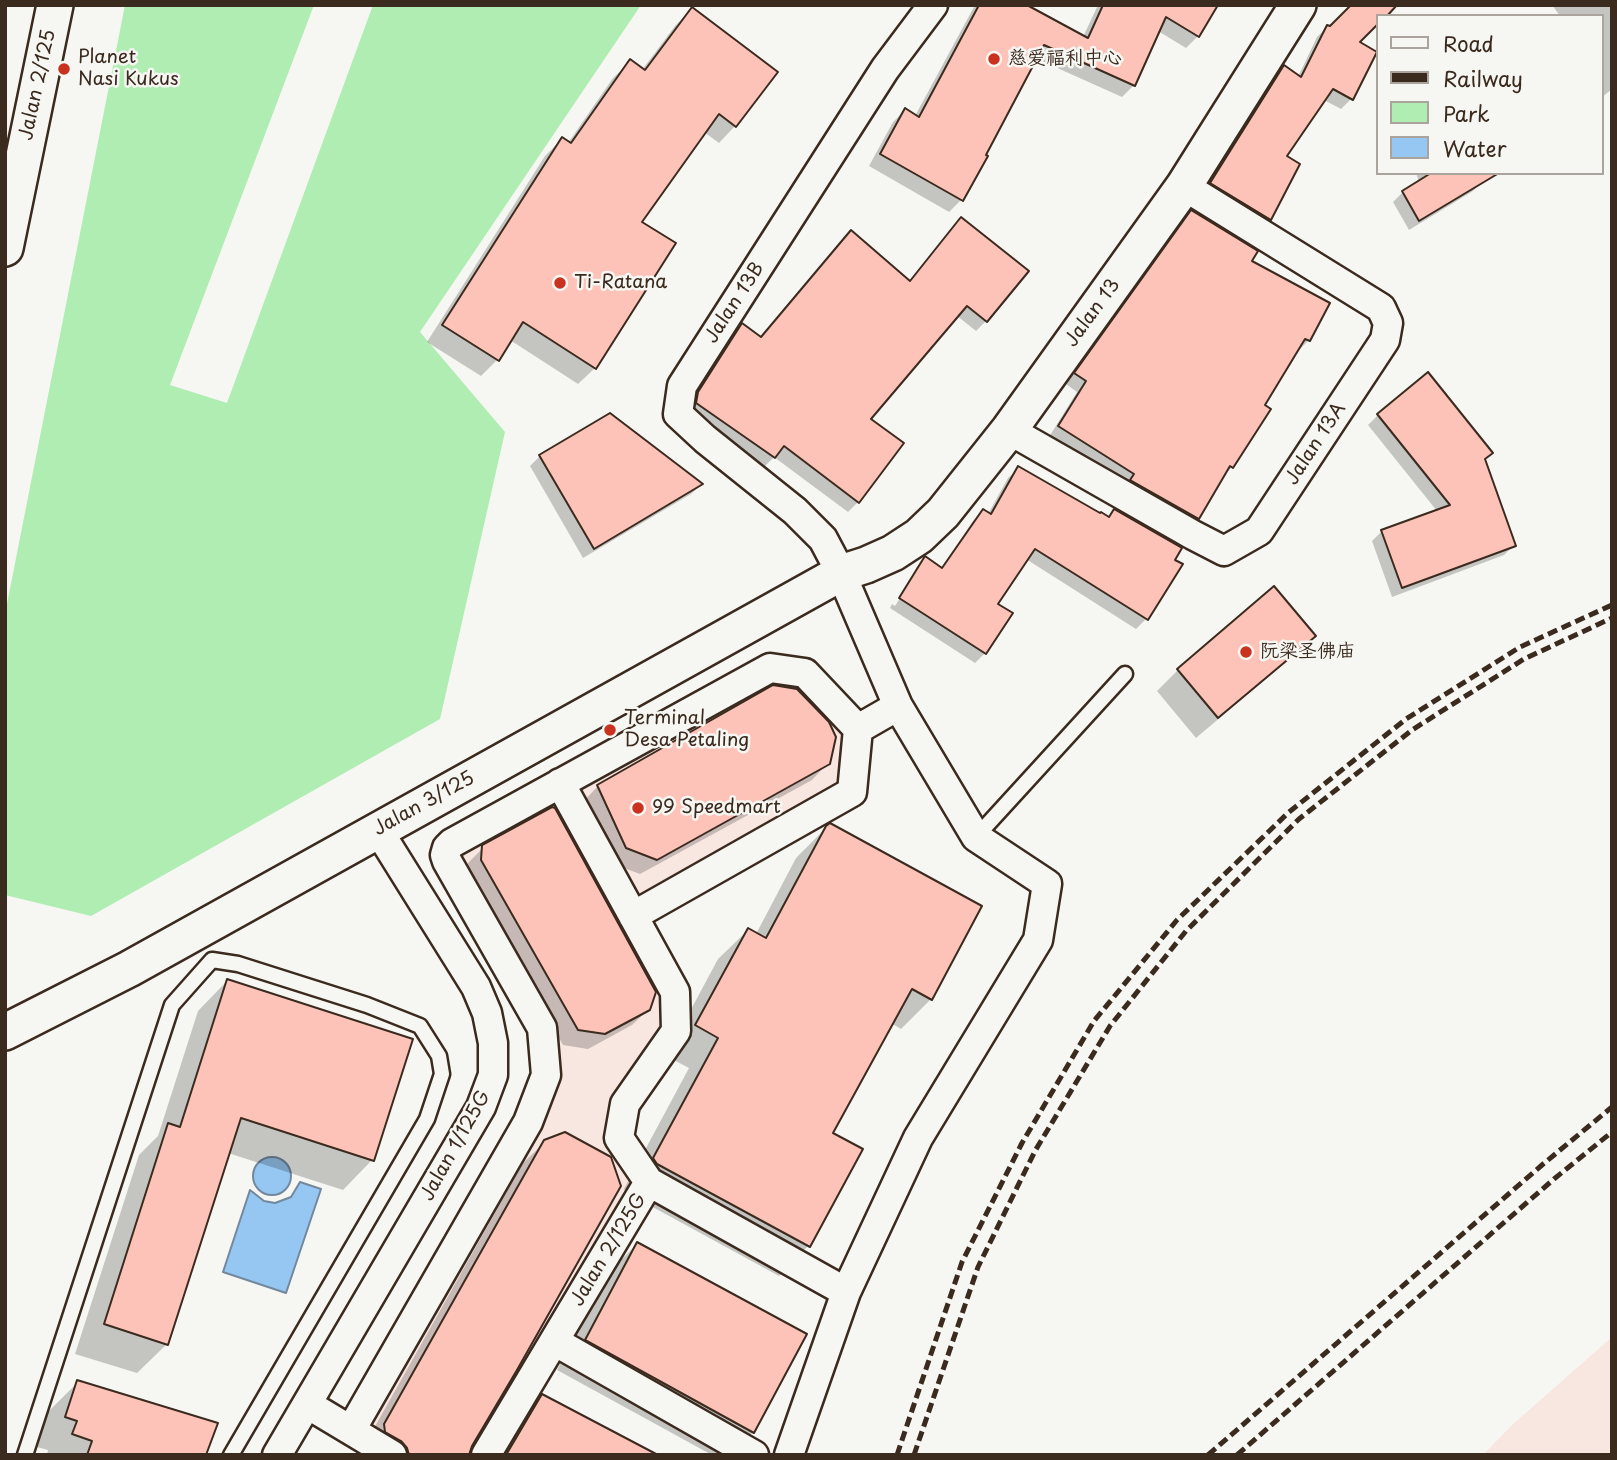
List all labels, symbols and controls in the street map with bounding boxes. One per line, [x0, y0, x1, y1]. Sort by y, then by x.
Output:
legend [1376, 14, 1603, 175]
text: Road [1443, 27, 1494, 59]
street label: Jalan 2/125 [15, 28, 61, 142]
place label: Planet Nasi Kukus [78, 47, 179, 91]
place label: 慈爱福利中心 [1008, 48, 1122, 70]
marker: 慈爱福利中心 [986, 51, 1002, 67]
marker: Planet Nasi Kukus [56, 61, 72, 77]
text: Railway [1443, 62, 1523, 94]
text: Park [1443, 97, 1490, 129]
text: Water [1443, 132, 1506, 164]
street label: Jalan 13B [701, 258, 769, 348]
place label: Ti-Ratana [574, 272, 667, 294]
street label: Jalan 13 [1061, 274, 1125, 352]
marker: Ti-Ratana [552, 275, 568, 291]
street label: Jalan 13A [1281, 399, 1351, 489]
place label: 阮梁圣佛庙 [1260, 641, 1355, 663]
marker: 阮梁圣佛庙 [1238, 644, 1254, 660]
place label: Terminal Desa Petaling [624, 708, 749, 752]
marker: Terminal Desa Petaling [602, 722, 618, 738]
street label: Jalan 3/125 [370, 767, 478, 841]
place label: 99 Speedmart [652, 797, 781, 819]
marker: 99 Speedmart [630, 800, 646, 816]
street label: Jalan 1/125G [416, 1087, 496, 1205]
street label: Jalan 2/125G [566, 1190, 652, 1310]

